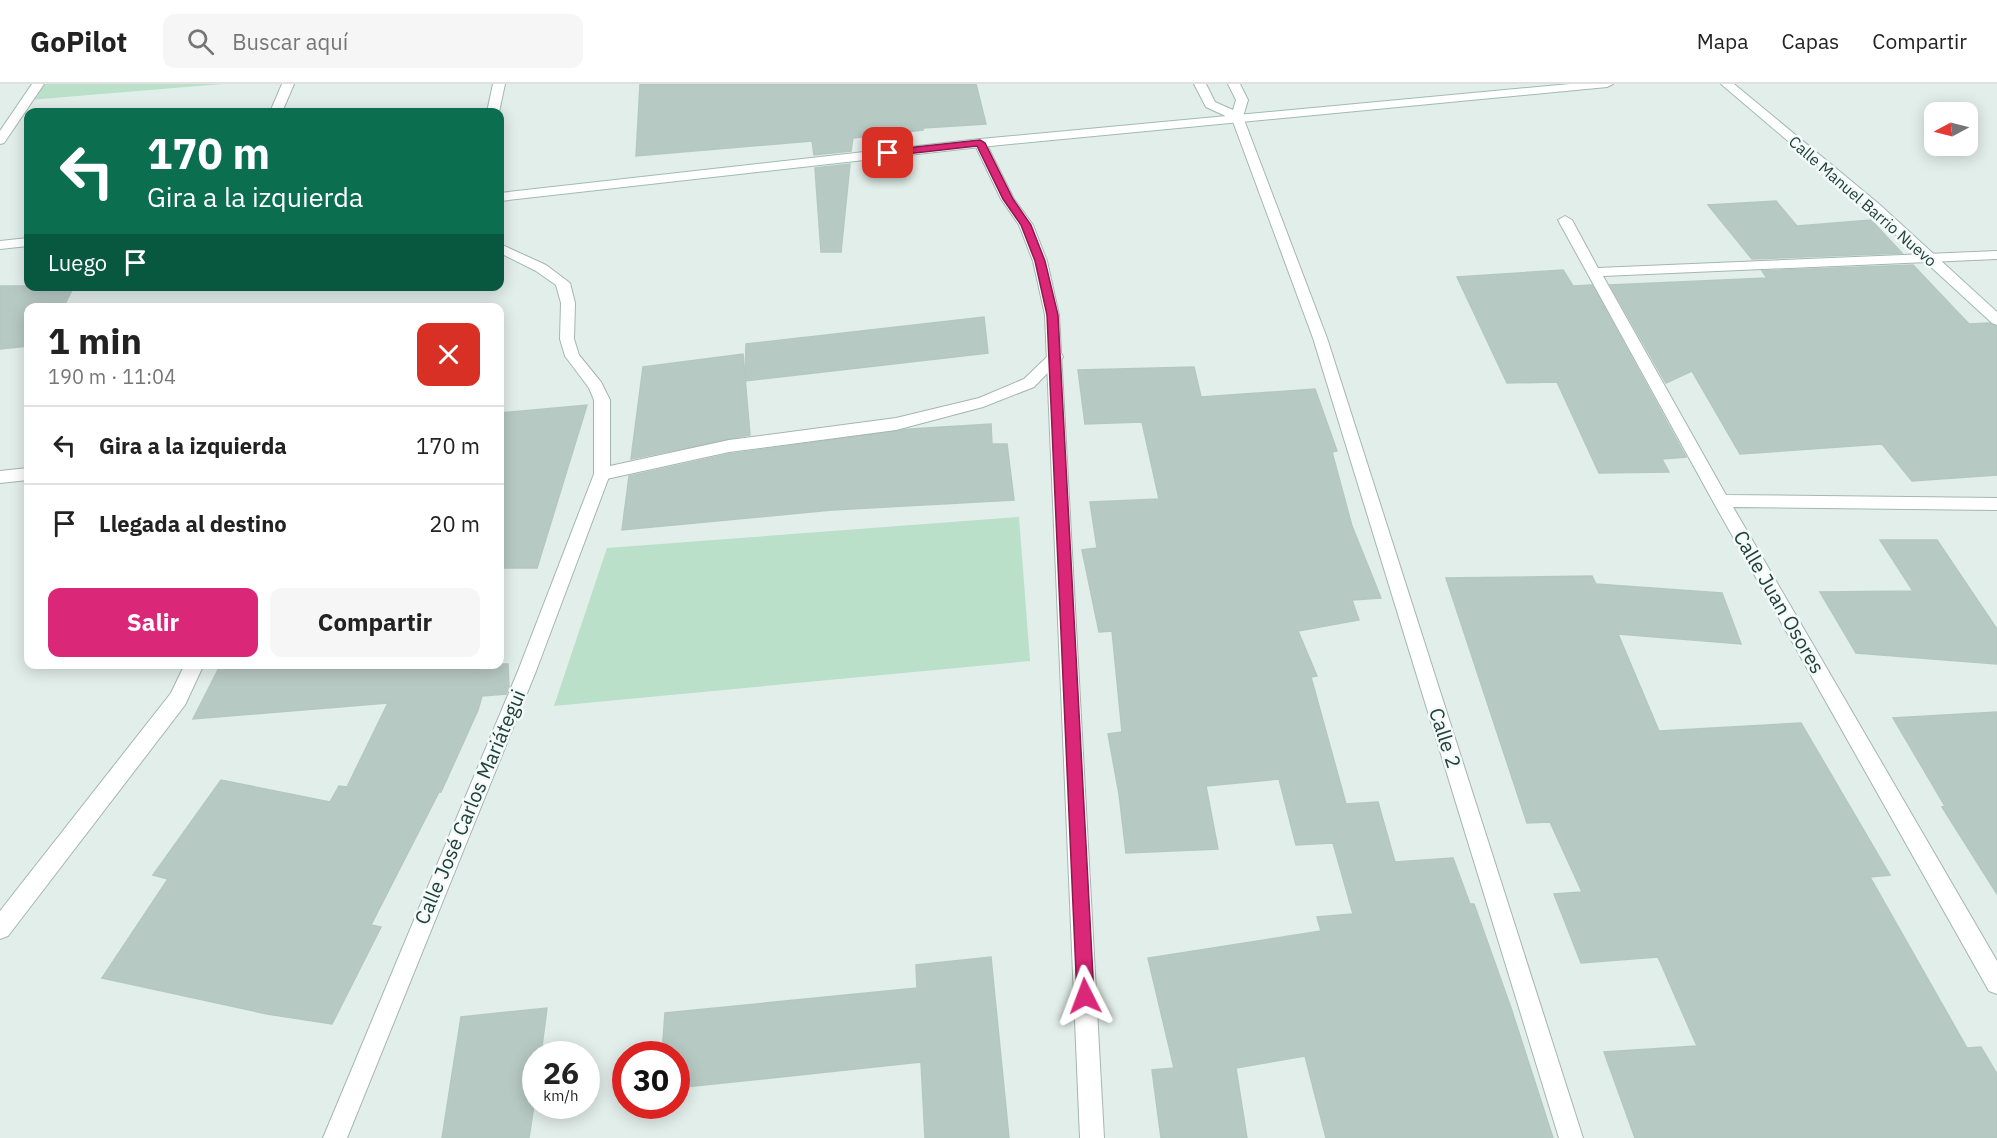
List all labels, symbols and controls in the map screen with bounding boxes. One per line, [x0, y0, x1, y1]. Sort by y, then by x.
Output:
search box [163, 14, 583, 68]
text: GoPilot [30, 23, 127, 60]
icon: search [184, 25, 217, 58]
text: Buscar aquí [232, 27, 348, 56]
text: Mapa [1697, 27, 1748, 55]
text: Capas [1781, 27, 1839, 55]
text: Compartir [1872, 27, 1967, 55]
north arrow [1924, 102, 1978, 156]
map controls [1924, 102, 1978, 156]
text: 170 m [147, 126, 270, 181]
pin [862, 127, 913, 178]
street label: Calle Manuel Barrio Nuevo [1785, 131, 1941, 271]
icon: left [48, 132, 126, 210]
icon: arrive [871, 136, 904, 169]
text: Gira a la izquierda [147, 179, 363, 214]
icon: arrive [119, 246, 152, 279]
text: Luego [48, 248, 107, 277]
text: 1 min [48, 317, 142, 364]
button: close [417, 323, 480, 386]
text: 190 m · 11:04 [48, 363, 176, 390]
icon: left [48, 429, 81, 462]
text: Gira a la izquierda [99, 431, 287, 460]
text: 170 m [416, 431, 480, 460]
icon: arrive [48, 507, 81, 540]
text: Llegada al destino [99, 509, 287, 538]
text: 20 m [429, 509, 480, 538]
street label: Calle Juan Osores [1727, 525, 1831, 678]
button: Salir [48, 588, 258, 657]
button: Compartir [270, 588, 480, 657]
street label: Calle José Carlos Mariátegui [408, 685, 531, 928]
street label: Calle 2 [1423, 704, 1468, 771]
position arrow [1053, 964, 1117, 1028]
speed limit sign: 30 [612, 1041, 690, 1119]
text: 26 [543, 1053, 579, 1092]
text: km/h [543, 1086, 579, 1105]

